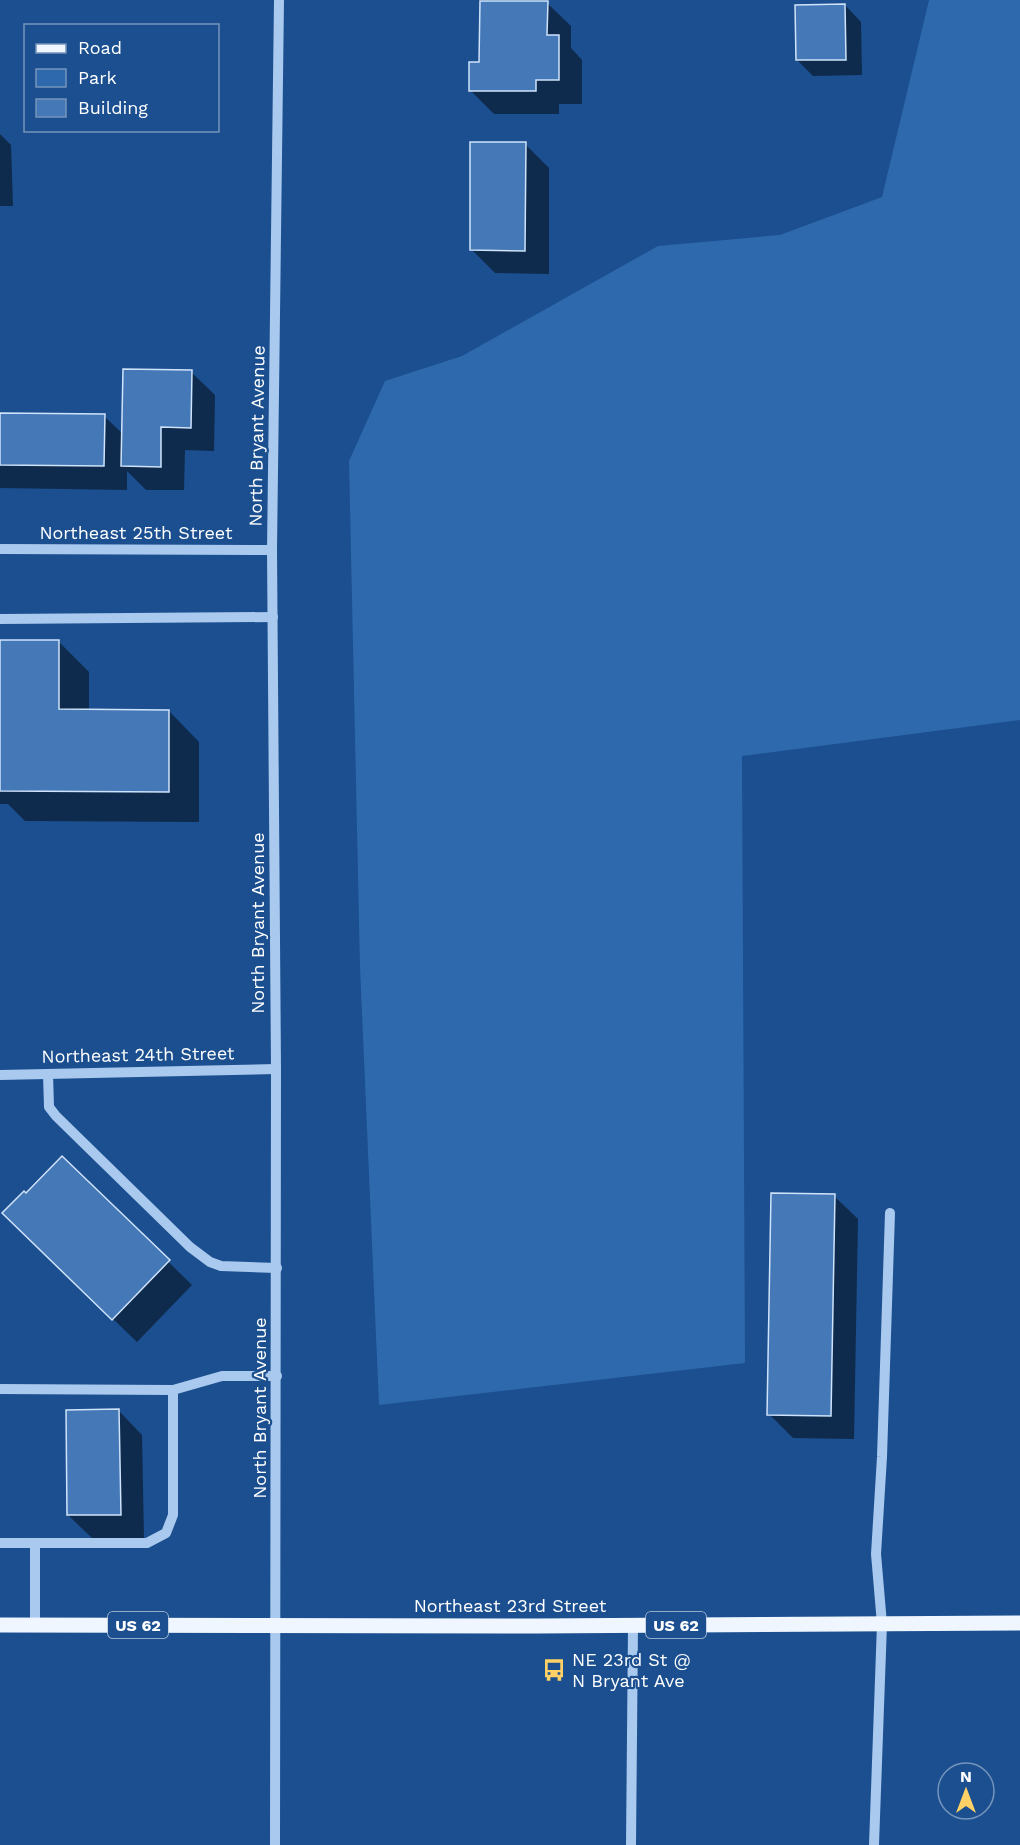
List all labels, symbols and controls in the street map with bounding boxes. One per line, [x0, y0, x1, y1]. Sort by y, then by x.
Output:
legend [24, 24, 219, 132]
text: Road [78, 37, 122, 58]
text: Park [78, 67, 117, 88]
text: Building [78, 97, 148, 118]
street label: North Bryant Avenue [244, 345, 269, 527]
street label: Northeast 25th Street [39, 522, 233, 543]
street label: North Bryant Avenue [247, 832, 268, 1014]
street label: Northeast 24th Street [41, 1042, 235, 1067]
street label: North Bryant Avenue [249, 1317, 270, 1499]
street label: Northeast 23rd Street [414, 1595, 607, 1616]
road number: US 62 [108, 1612, 168, 1638]
road number: US 62 [646, 1612, 706, 1638]
place label: NE 23rd St @ N Bryant Ave [572, 1649, 691, 1691]
bus stop icon: NE 23rd St @ N Bryant Ave [541, 1657, 567, 1683]
north arrow [936, 1761, 996, 1821]
text: N [960, 1767, 972, 1786]

